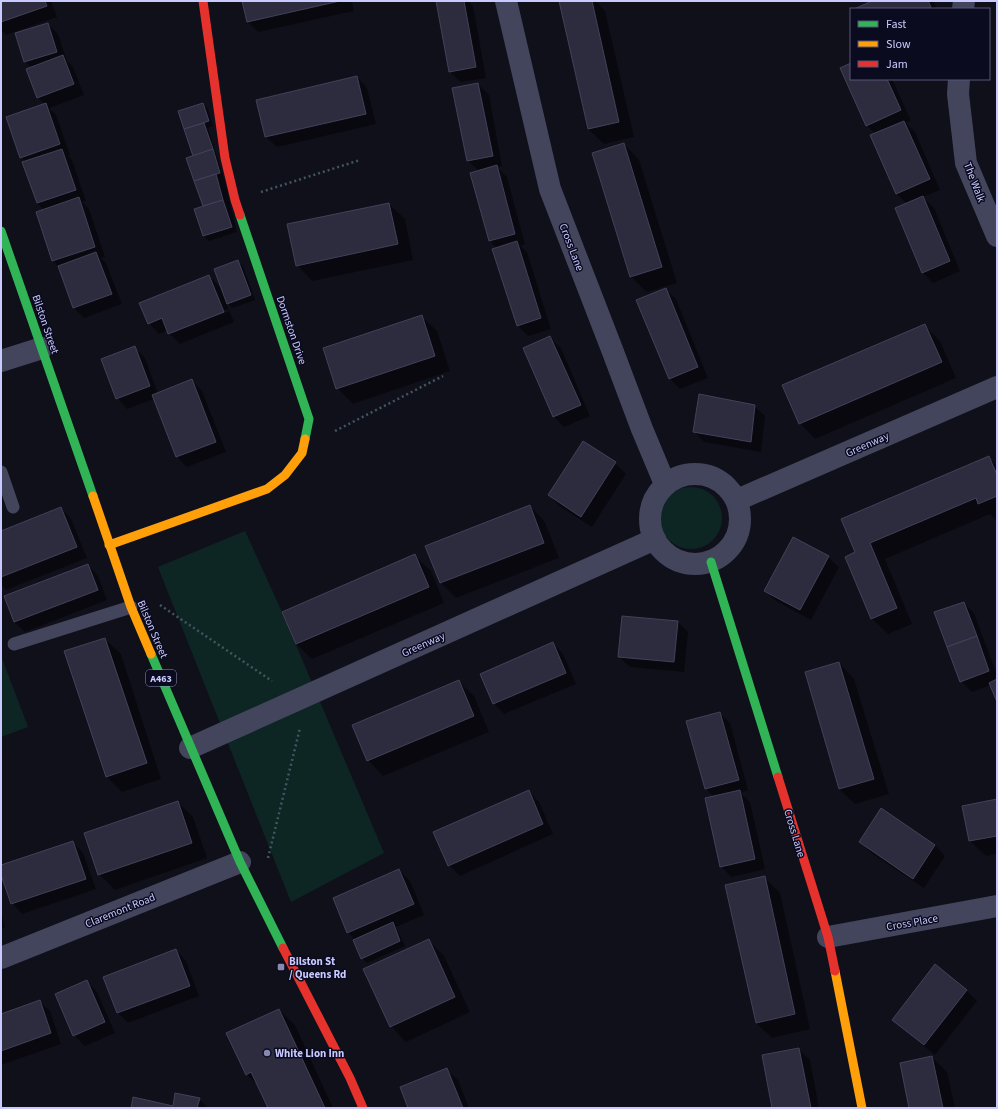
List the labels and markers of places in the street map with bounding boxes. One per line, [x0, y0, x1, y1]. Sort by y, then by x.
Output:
place label: Bilston St / Queens Rd [289, 954, 346, 982]
marker: Bilston St / Queens Rd [276, 962, 286, 972]
place label: White Lion Inn [275, 1046, 344, 1061]
marker: White Lion Inn [262, 1048, 272, 1058]

